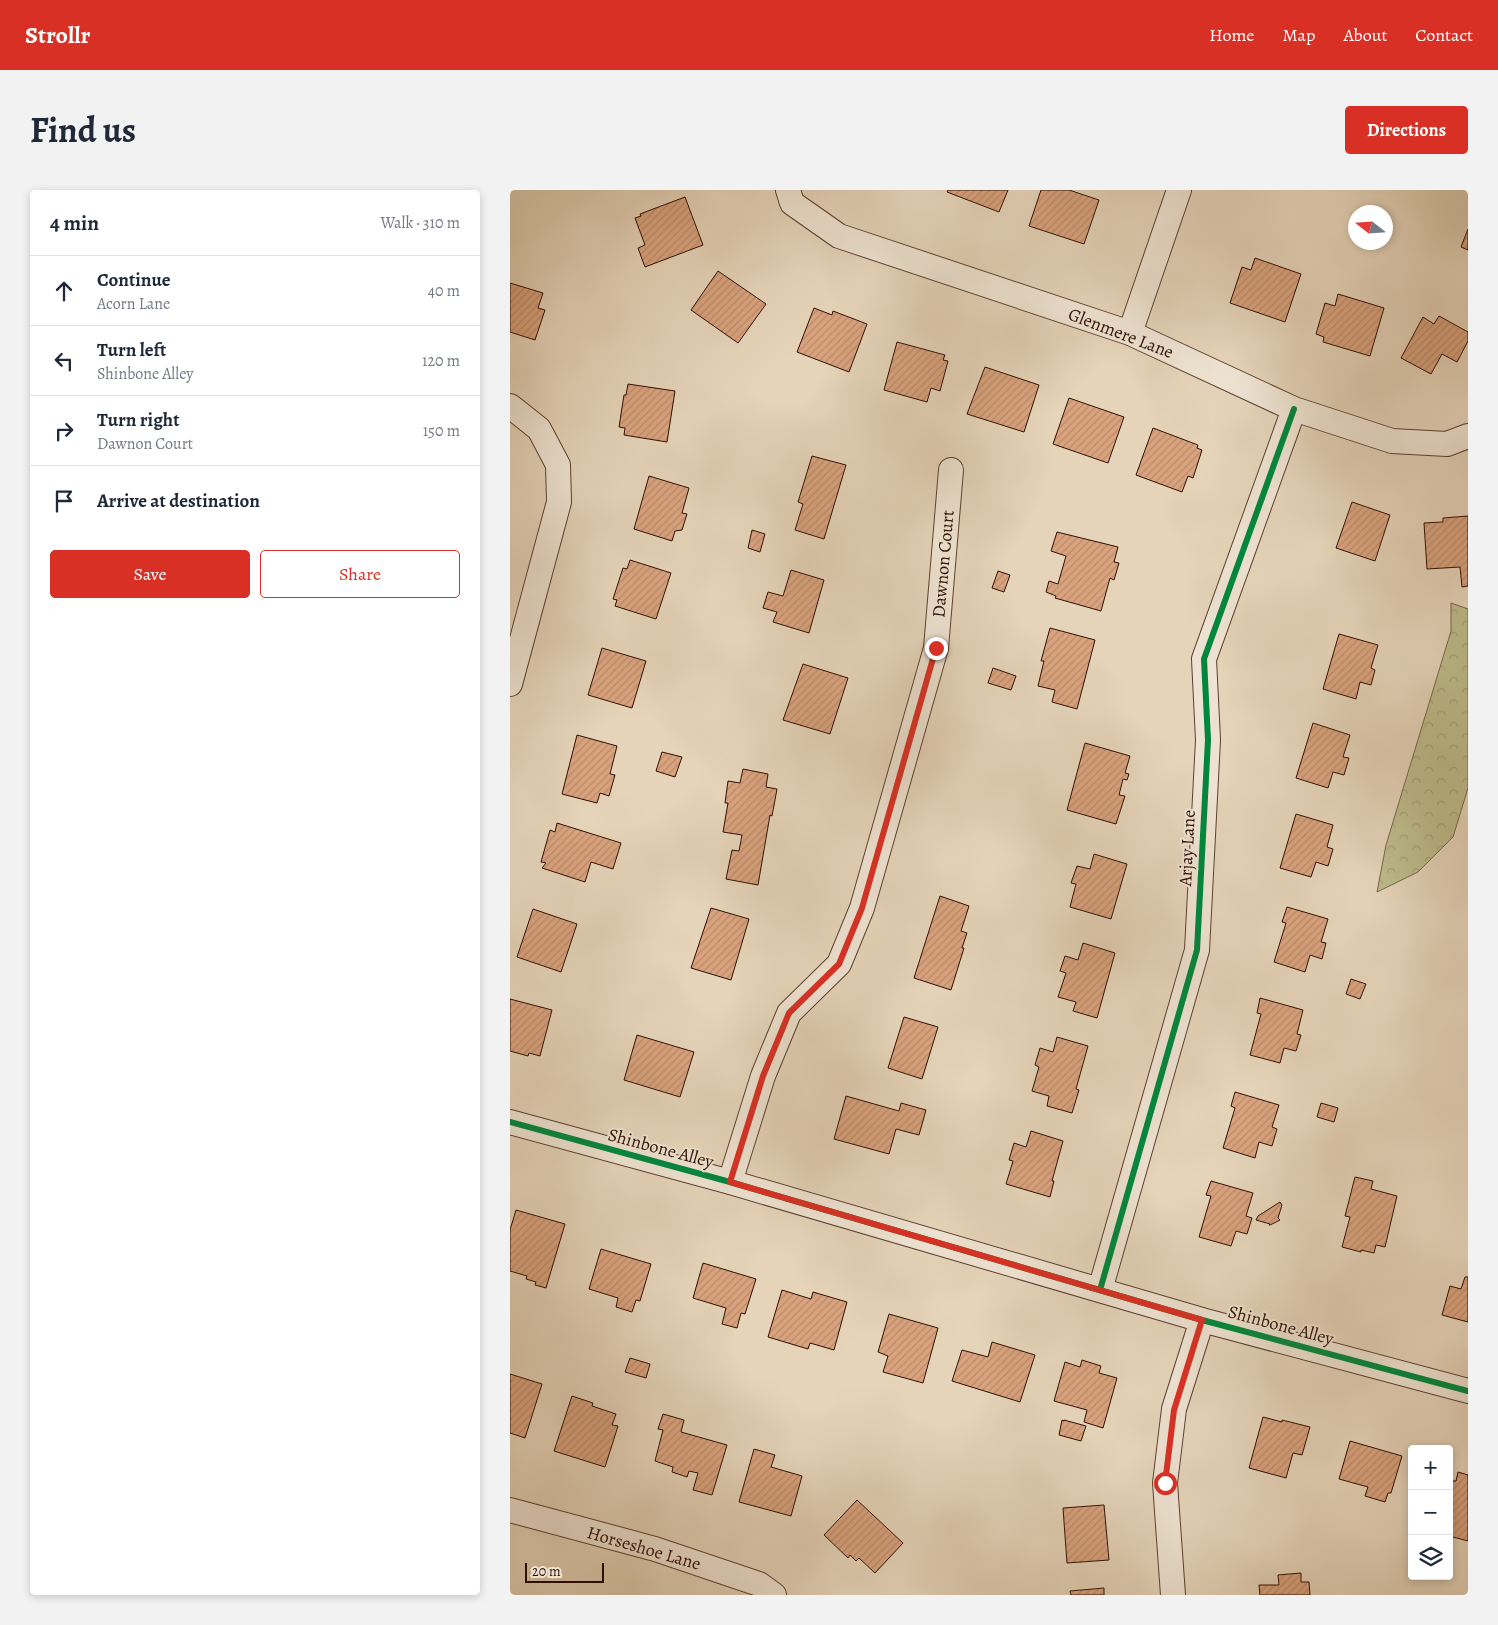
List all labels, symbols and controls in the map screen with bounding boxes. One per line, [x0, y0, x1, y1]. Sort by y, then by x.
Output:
text: Strollr [25, 19, 90, 51]
text: Home [1209, 23, 1254, 47]
text: Map [1282, 23, 1315, 47]
text: About [1343, 23, 1387, 47]
text: Contact [1415, 23, 1473, 47]
text: Find us [30, 106, 136, 154]
button: Directions [1345, 106, 1468, 154]
north arrow [1348, 205, 1393, 250]
text: 4 min [50, 209, 99, 237]
text: Walk · 310 m [380, 212, 460, 234]
text: Continue [97, 267, 171, 293]
icon: ahead [50, 277, 78, 305]
text: 40 m [428, 280, 460, 302]
text: Acorn Lane [97, 293, 170, 315]
street label: Glenmere Lane [1065, 302, 1177, 364]
text: Turn left [97, 337, 166, 363]
icon: left [50, 347, 78, 375]
text: 120 m [422, 350, 460, 372]
text: Shinbone Alley [97, 363, 193, 385]
text: Turn right [97, 407, 179, 433]
icon: right [50, 417, 78, 445]
text: 150 m [423, 420, 460, 442]
text: Dawnon Court [97, 433, 193, 455]
icon: arrive [50, 487, 78, 515]
text: Arrive at destination [97, 488, 260, 514]
street label: Dawnon Court [926, 509, 960, 619]
button: Save [50, 550, 250, 598]
button: Share [260, 550, 460, 598]
route end [925, 637, 948, 660]
street label: Arjay Lane [1173, 809, 1201, 888]
street label: Shinbone Alley [605, 1122, 717, 1174]
street label: Shinbone Alley [1225, 1299, 1337, 1351]
map controls [1408, 1445, 1453, 1580]
button: + [1408, 1445, 1453, 1490]
route start [1154, 1472, 1177, 1495]
button: − [1408, 1490, 1453, 1535]
street label: Horseshoe Lane [584, 1520, 704, 1576]
button: layers [1408, 1535, 1453, 1580]
scale bar [525, 1560, 604, 1583]
text: 20 m [532, 1562, 561, 1581]

